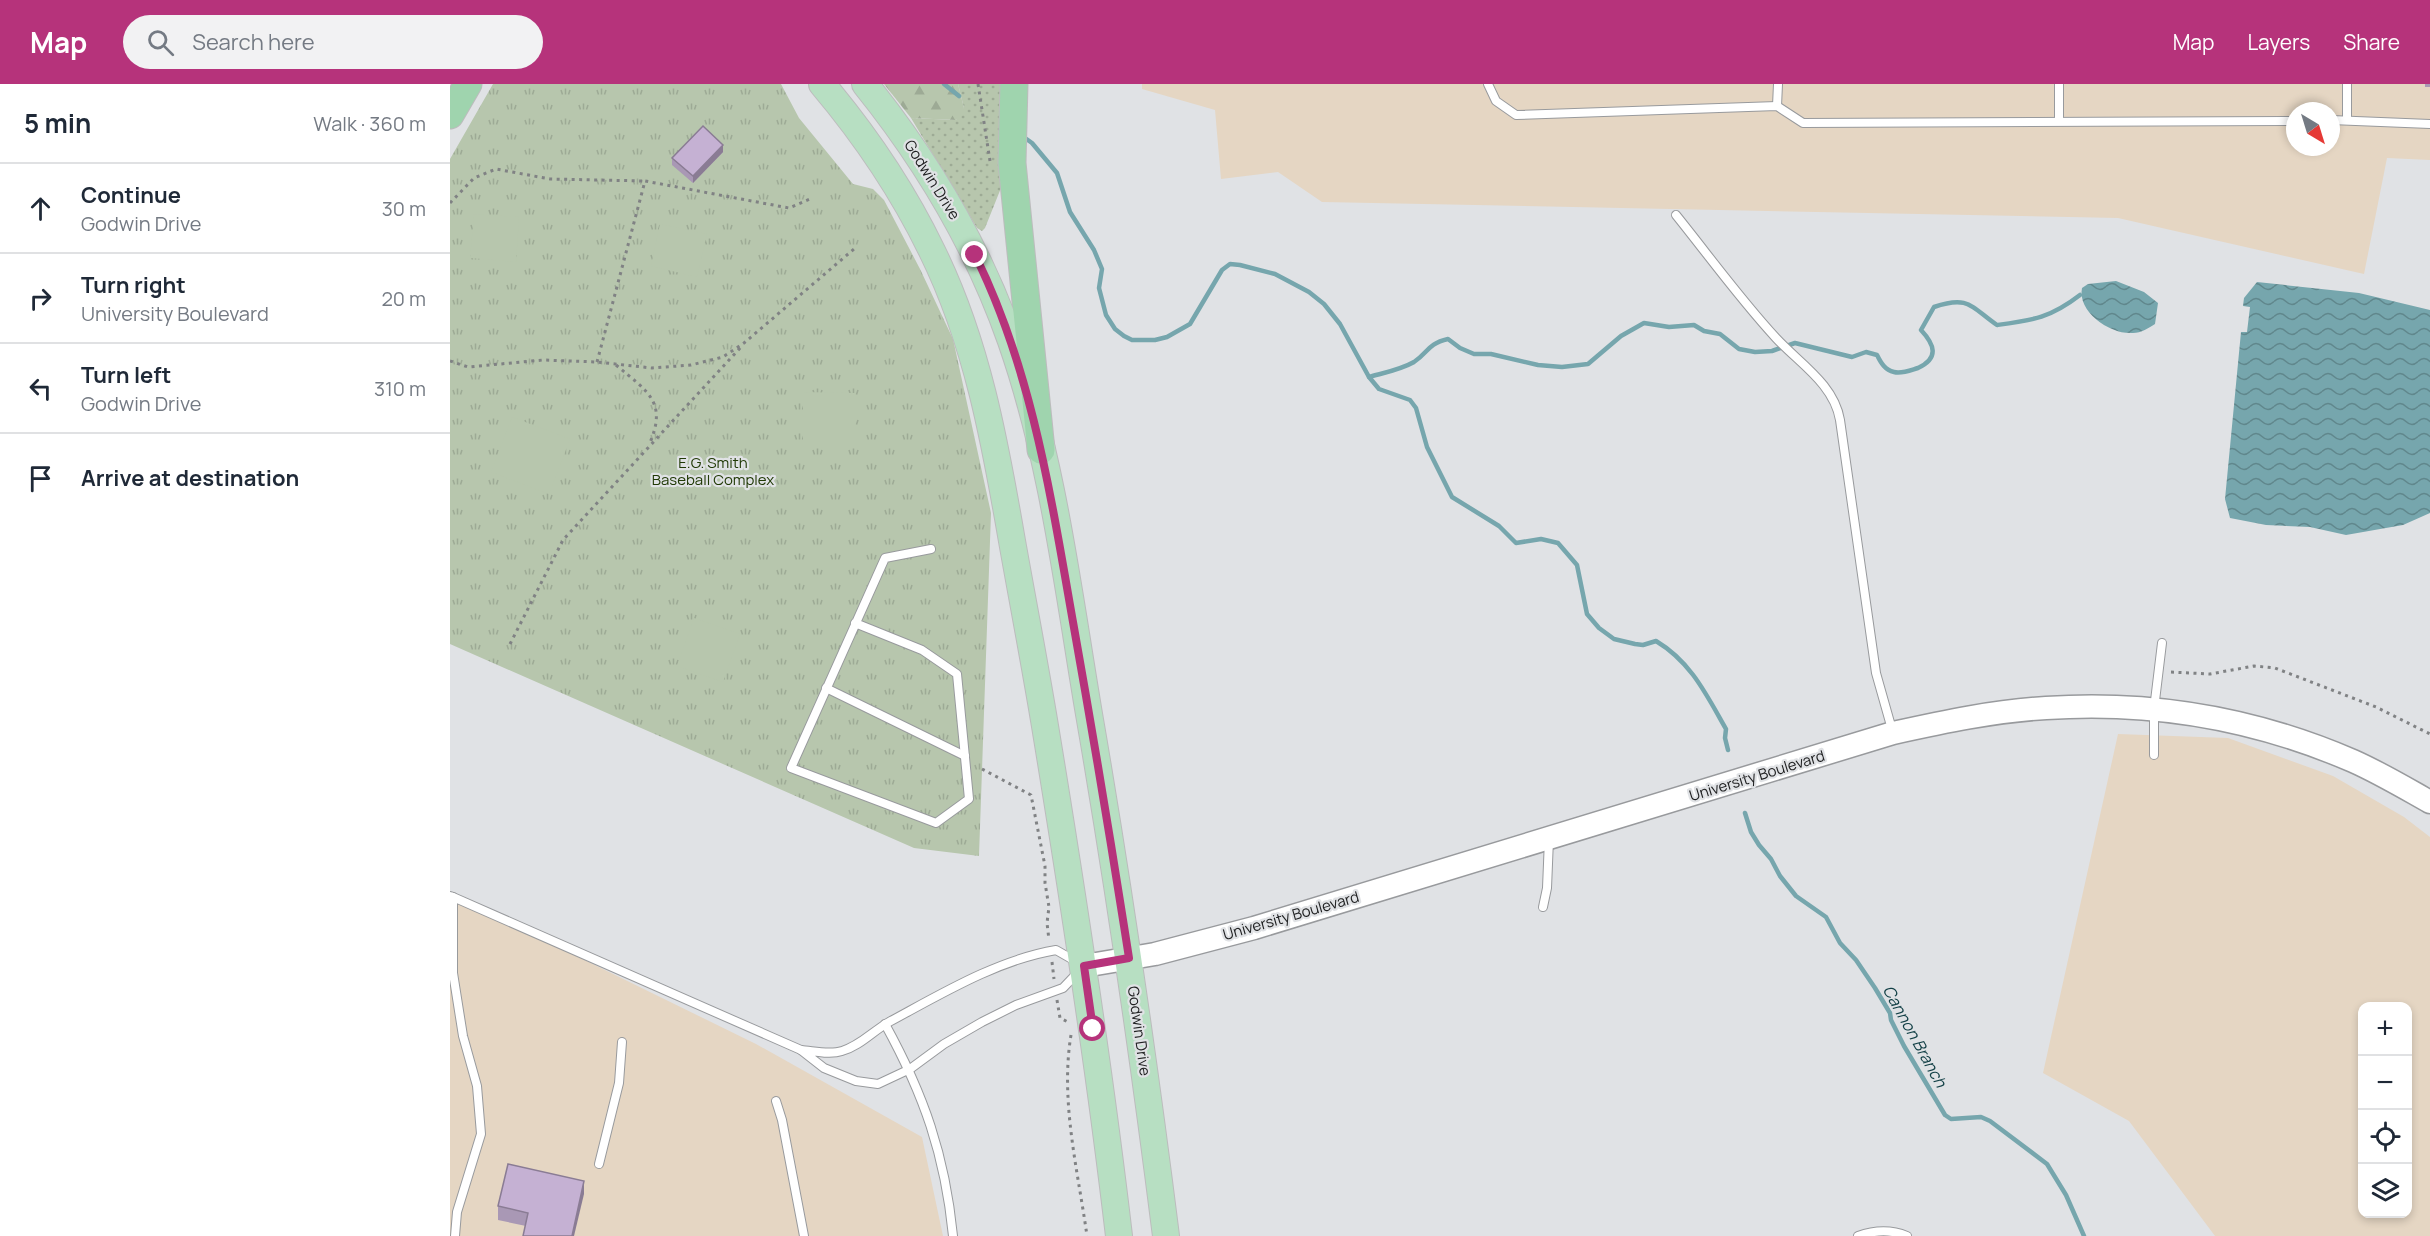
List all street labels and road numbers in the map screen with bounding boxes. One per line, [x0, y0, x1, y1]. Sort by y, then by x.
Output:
street label: Godwin Drive [900, 136, 965, 224]
street label: University Boulevard [1686, 745, 1827, 806]
street label: University Boulevard [1220, 886, 1361, 945]
street label: Godwin Drive [1123, 985, 1156, 1077]

